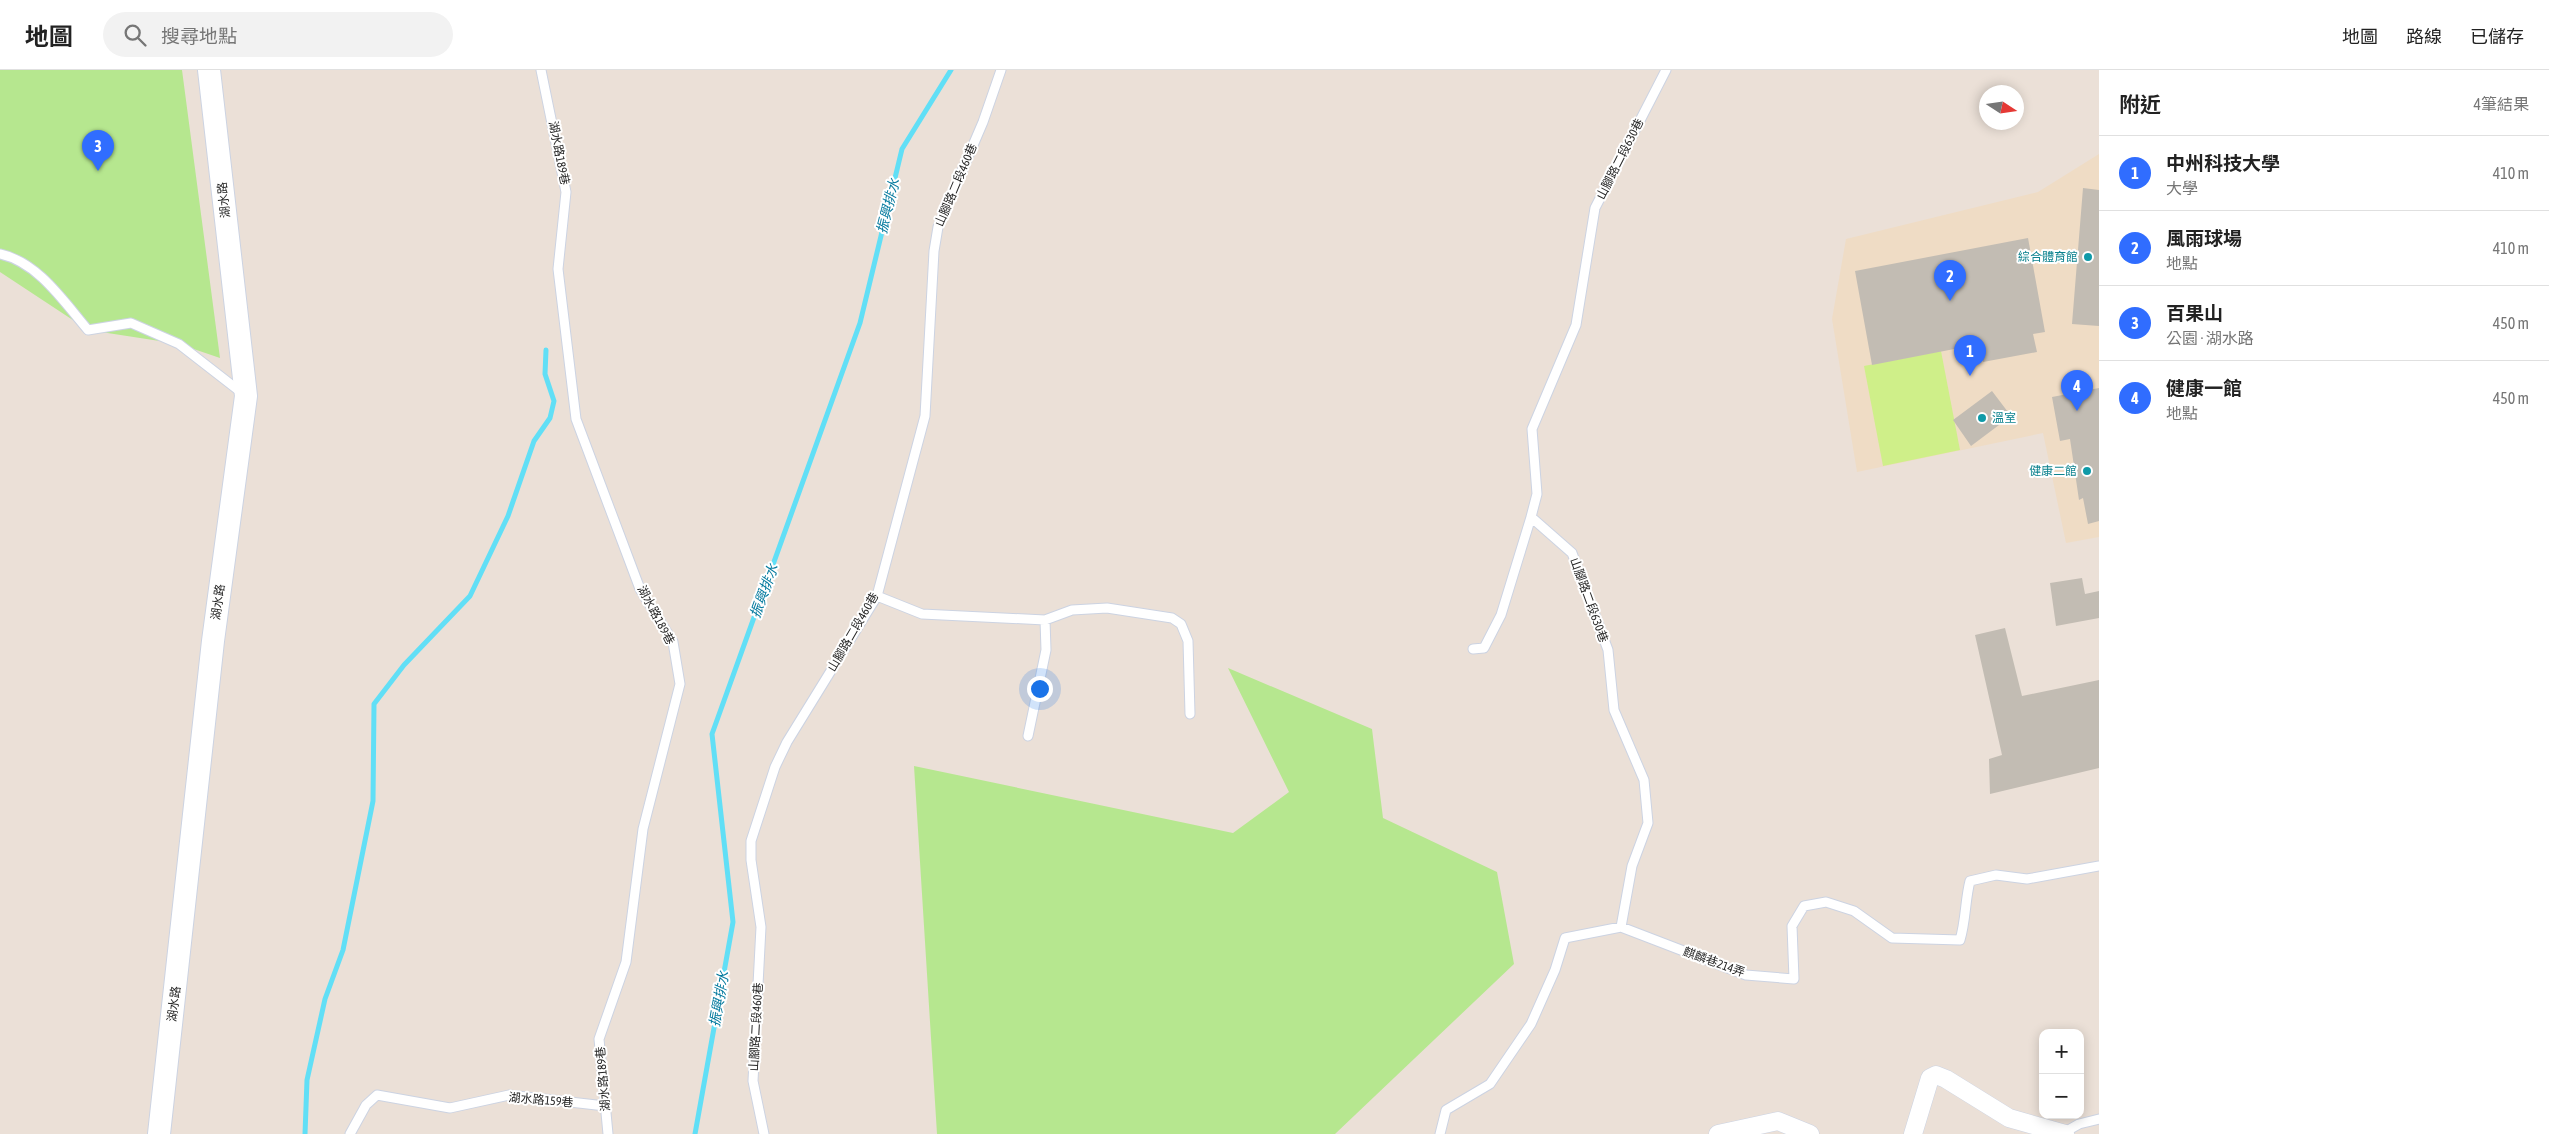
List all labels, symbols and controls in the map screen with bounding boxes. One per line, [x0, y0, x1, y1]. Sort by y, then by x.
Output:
search box [103, 12, 453, 57]
icon: search [121, 21, 149, 49]
text: 地圖 [25, 23, 73, 50]
text: 搜尋地點 [161, 25, 237, 47]
text: 地圖 [2342, 26, 2378, 47]
text: 路線 [2406, 26, 2442, 47]
text: 已儲存 [2470, 26, 2524, 47]
north arrow [1979, 85, 2024, 130]
text: 附近 [2119, 92, 2161, 116]
text: 4筆結果 [2473, 95, 2529, 113]
street label: 山腳路二段630巷 [1594, 116, 1646, 202]
street label: 湖水路189巷 [546, 120, 572, 186]
pin: 3 [82, 130, 114, 171]
street label: 山腳路二段460巷 [932, 141, 980, 229]
text: 中州科技大學 [2166, 152, 2280, 174]
text: 1 [2131, 164, 2139, 182]
text: 410 m [2493, 164, 2529, 182]
water label: 振興排水 [873, 176, 903, 235]
text: 大學 [2166, 179, 2198, 197]
street label: 湖水路 [215, 181, 233, 219]
text: 風雨球場 [2166, 227, 2242, 249]
text: 2 [2131, 239, 2139, 257]
text: 410 m [2493, 239, 2529, 257]
place label: 綜合體育館 [2018, 250, 2078, 264]
marker: 綜合體育館 [2082, 251, 2094, 263]
text: 地點 [2166, 254, 2198, 272]
pin: 2 [1934, 260, 1966, 301]
text: 百果山 [2166, 302, 2223, 324]
text: 3 [2131, 314, 2139, 332]
text: 450 m [2493, 314, 2529, 332]
text: 公園 · 湖水路 [2166, 329, 2254, 347]
pin: 1 [1954, 335, 1986, 376]
pin: 4 [2061, 370, 2093, 411]
text: 健康一館 [2166, 377, 2242, 399]
text: 4 [2131, 389, 2139, 407]
text: 450 m [2493, 389, 2529, 407]
text: 地點 [2166, 404, 2198, 422]
place label: 溫室 [1992, 411, 2016, 425]
marker: 溫室 [1976, 412, 1988, 424]
place label: 健康二館 [2029, 464, 2077, 478]
marker: 健康二館 [2081, 465, 2093, 477]
street label: 山腳路二段630巷 [1567, 556, 1611, 644]
water label: 振興排水 [747, 561, 781, 620]
street label: 湖水路 [209, 583, 227, 621]
street label: 湖水路189巷 [635, 583, 677, 647]
street label: 山腳路二段460巷 [825, 590, 881, 674]
your location [1027, 676, 1053, 702]
street label: 麒麟巷214弄 [1681, 944, 1747, 980]
water label: 振興排水 [706, 969, 732, 1028]
street label: 山腳路二段460巷 [747, 982, 765, 1072]
street label: 湖水路 [165, 985, 183, 1023]
map controls [2039, 1029, 2084, 1119]
button: + [2039, 1029, 2084, 1074]
street label: 湖水路189巷 [593, 1046, 613, 1112]
button: − [2039, 1074, 2084, 1119]
street label: 湖水路159巷 [508, 1090, 574, 1110]

